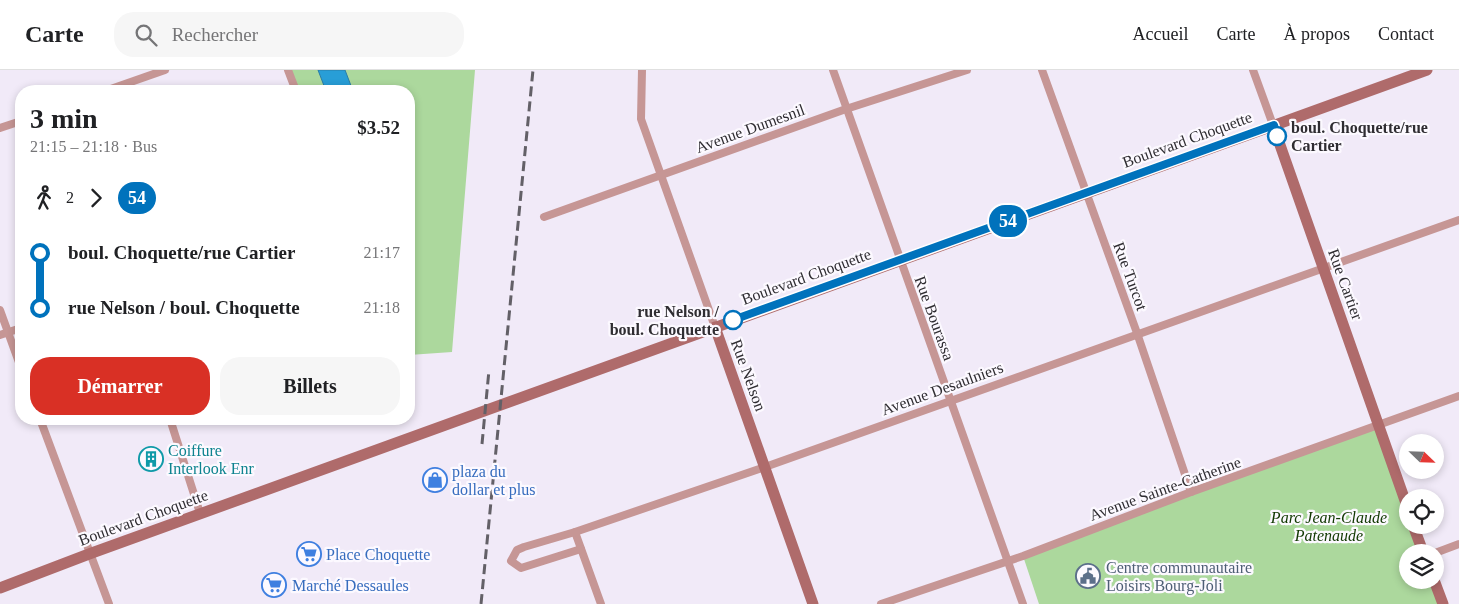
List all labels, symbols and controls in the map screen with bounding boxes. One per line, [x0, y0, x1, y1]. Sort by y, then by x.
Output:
search box [114, 12, 464, 57]
text: Carte [25, 21, 84, 47]
icon: search [132, 21, 160, 49]
text: Rechercher [172, 24, 258, 45]
text: Accueil [1133, 24, 1189, 44]
text: Carte [1217, 24, 1256, 44]
text: À propos [1284, 24, 1350, 44]
text: Contact [1378, 24, 1434, 44]
street label: Avenue Dumesnil [693, 101, 808, 156]
text: 3 min [30, 103, 98, 134]
street label: Boulevard Choquette [1120, 108, 1255, 172]
text: $3.52 [357, 117, 400, 138]
place label: boul. Choquette/rue Cartier [1291, 119, 1428, 154]
marker: boul. Choquette/rue Cartier [1267, 126, 1287, 146]
text: 21:15 – 21:18 · Bus [30, 138, 157, 155]
icon: walk [30, 184, 58, 212]
icon: forward [82, 184, 110, 212]
text: 54 [128, 188, 146, 208]
text: 2 [66, 189, 74, 206]
line badge: 54 [986, 205, 1030, 237]
text: 54 [999, 211, 1017, 231]
street label: Rue Turcot [1110, 240, 1151, 313]
text: boul. Choquette/rue Cartier [68, 242, 295, 263]
text: 21:17 [364, 244, 400, 261]
street label: Boulevard Choquette [739, 245, 874, 309]
street label: Rue Cartier [1325, 246, 1366, 323]
street label: Rue Bourassa [911, 274, 958, 363]
text: rue Nelson / boul. Choquette [68, 297, 300, 318]
text: 21:18 [364, 299, 400, 316]
place label: rue Nelson / boul. Choquette [610, 303, 720, 339]
marker: rue Nelson / boul. Choquette [723, 310, 743, 330]
street label: Rue Nelson [728, 337, 769, 413]
button: Démarrer [30, 357, 210, 415]
button: Billets [220, 357, 400, 415]
street label: Avenue Desaulniers [879, 359, 1005, 418]
north arrow [1399, 434, 1444, 479]
map controls [1399, 434, 1444, 589]
place label: Coiffure Interlook Enr [168, 442, 254, 477]
building icon: Coiffure Interlook Enr [138, 446, 164, 472]
street label: Avenue Sainte-Catherine [1087, 453, 1243, 524]
place label: plaza du dollar et plus [452, 463, 536, 499]
shop icon: plaza du dollar et plus [422, 467, 448, 493]
street label: Boulevard Choquette [76, 486, 211, 550]
button: locate [1399, 489, 1444, 534]
park label: Parc Jean-Claude Patenaude [1270, 509, 1387, 544]
supermarket icon: Place Choquette [296, 541, 322, 567]
button: layers [1399, 544, 1444, 589]
place label: Place Choquette [326, 546, 430, 564]
place label: Centre communautaire Loisirs Bourg-Joli [1106, 559, 1252, 595]
public building icon: Centre communautaire Loisirs Bourg-Joli [1075, 563, 1101, 589]
supermarket icon: Marché Dessaules [261, 572, 287, 598]
place label: Marché Dessaules [292, 577, 409, 594]

